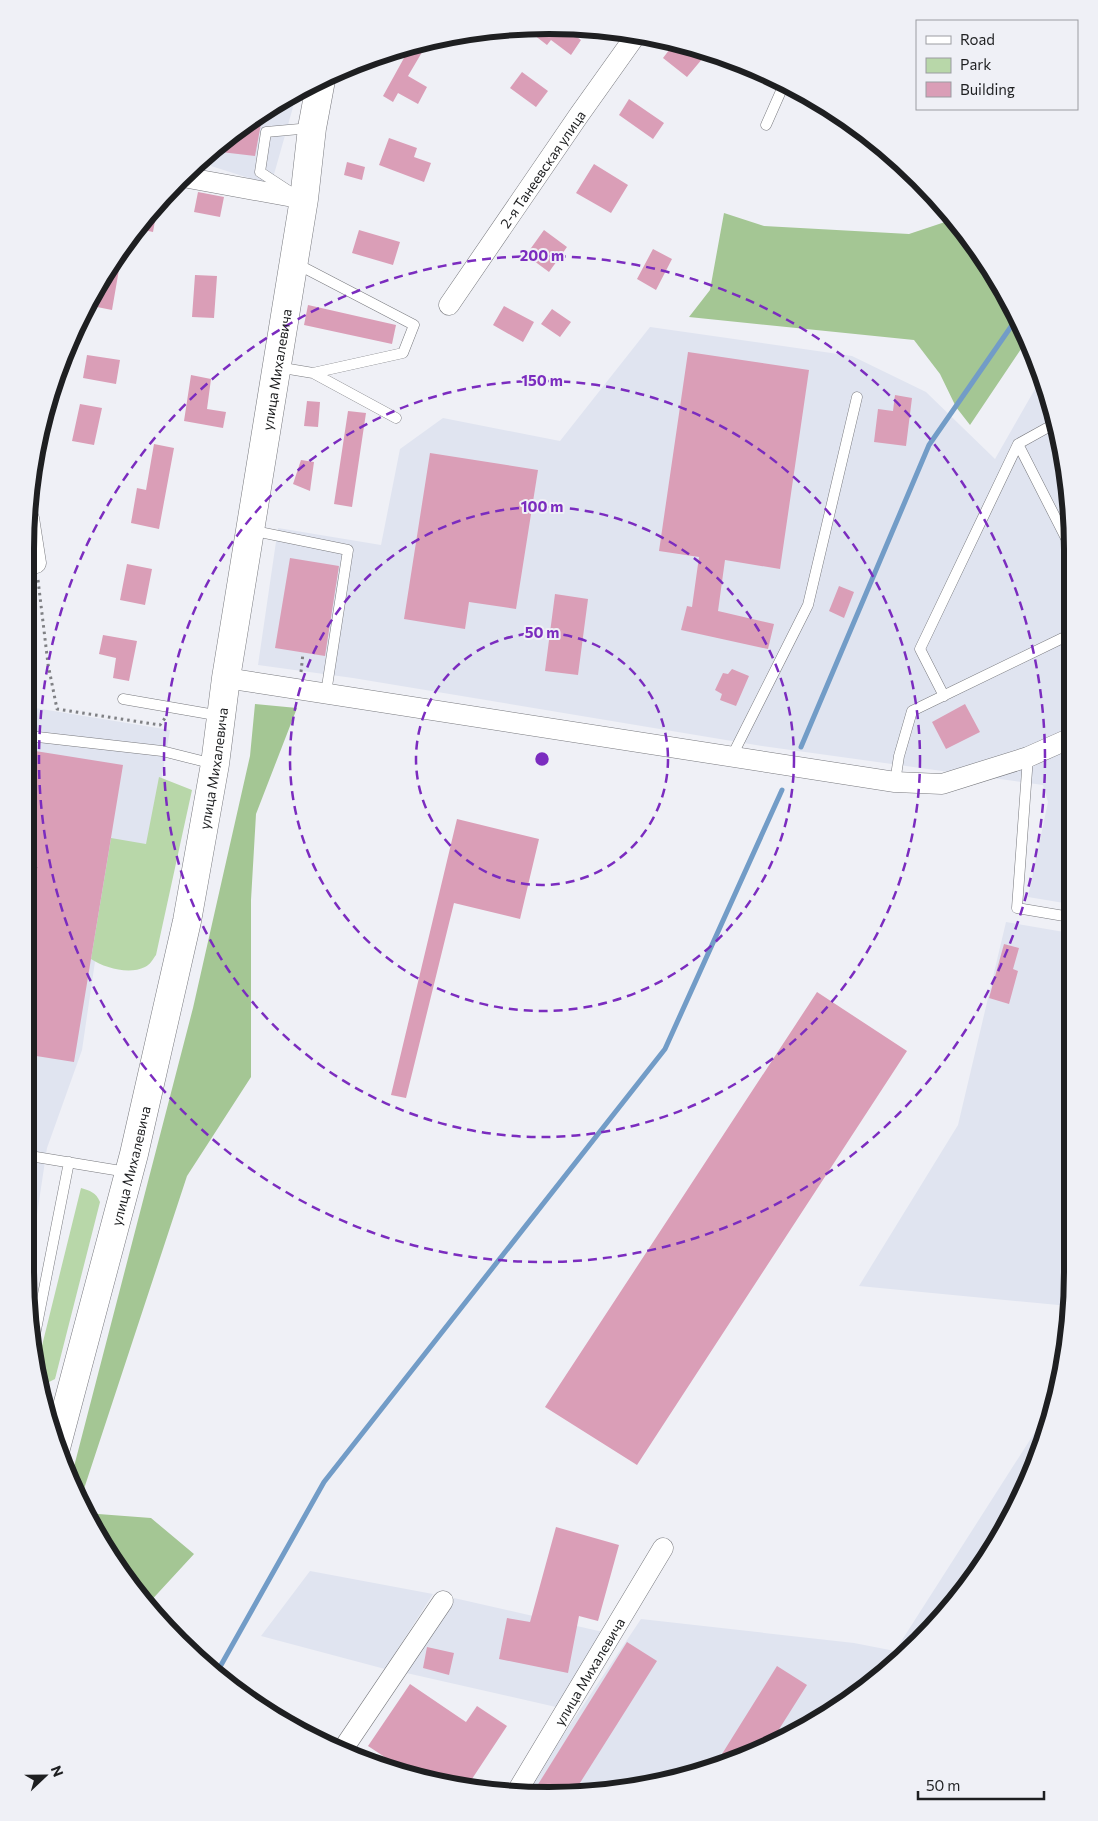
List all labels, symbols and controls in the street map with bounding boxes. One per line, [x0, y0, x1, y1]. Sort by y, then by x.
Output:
legend [916, 20, 1078, 110]
text: Road [960, 30, 995, 48]
text: Park [960, 55, 991, 73]
text: Building [960, 80, 1015, 98]
street label: 2-я Танеевская улица [496, 107, 588, 231]
text: 200 m [520, 246, 564, 264]
street label: улица Михалевича [258, 307, 295, 431]
text: 150 m [521, 371, 563, 389]
text: 100 m [521, 497, 563, 515]
text: 50 m [525, 623, 559, 641]
street label: улица Михалевича [195, 707, 231, 830]
centre of rings [533, 750, 551, 768]
street label: улица Михалевича [107, 1104, 153, 1227]
street label: улица Михалевича [550, 1614, 628, 1728]
north arrow [20, 1751, 70, 1801]
text: N [48, 1763, 67, 1779]
scale bar [918, 1768, 1044, 1800]
text: 50 m [926, 1776, 960, 1794]

